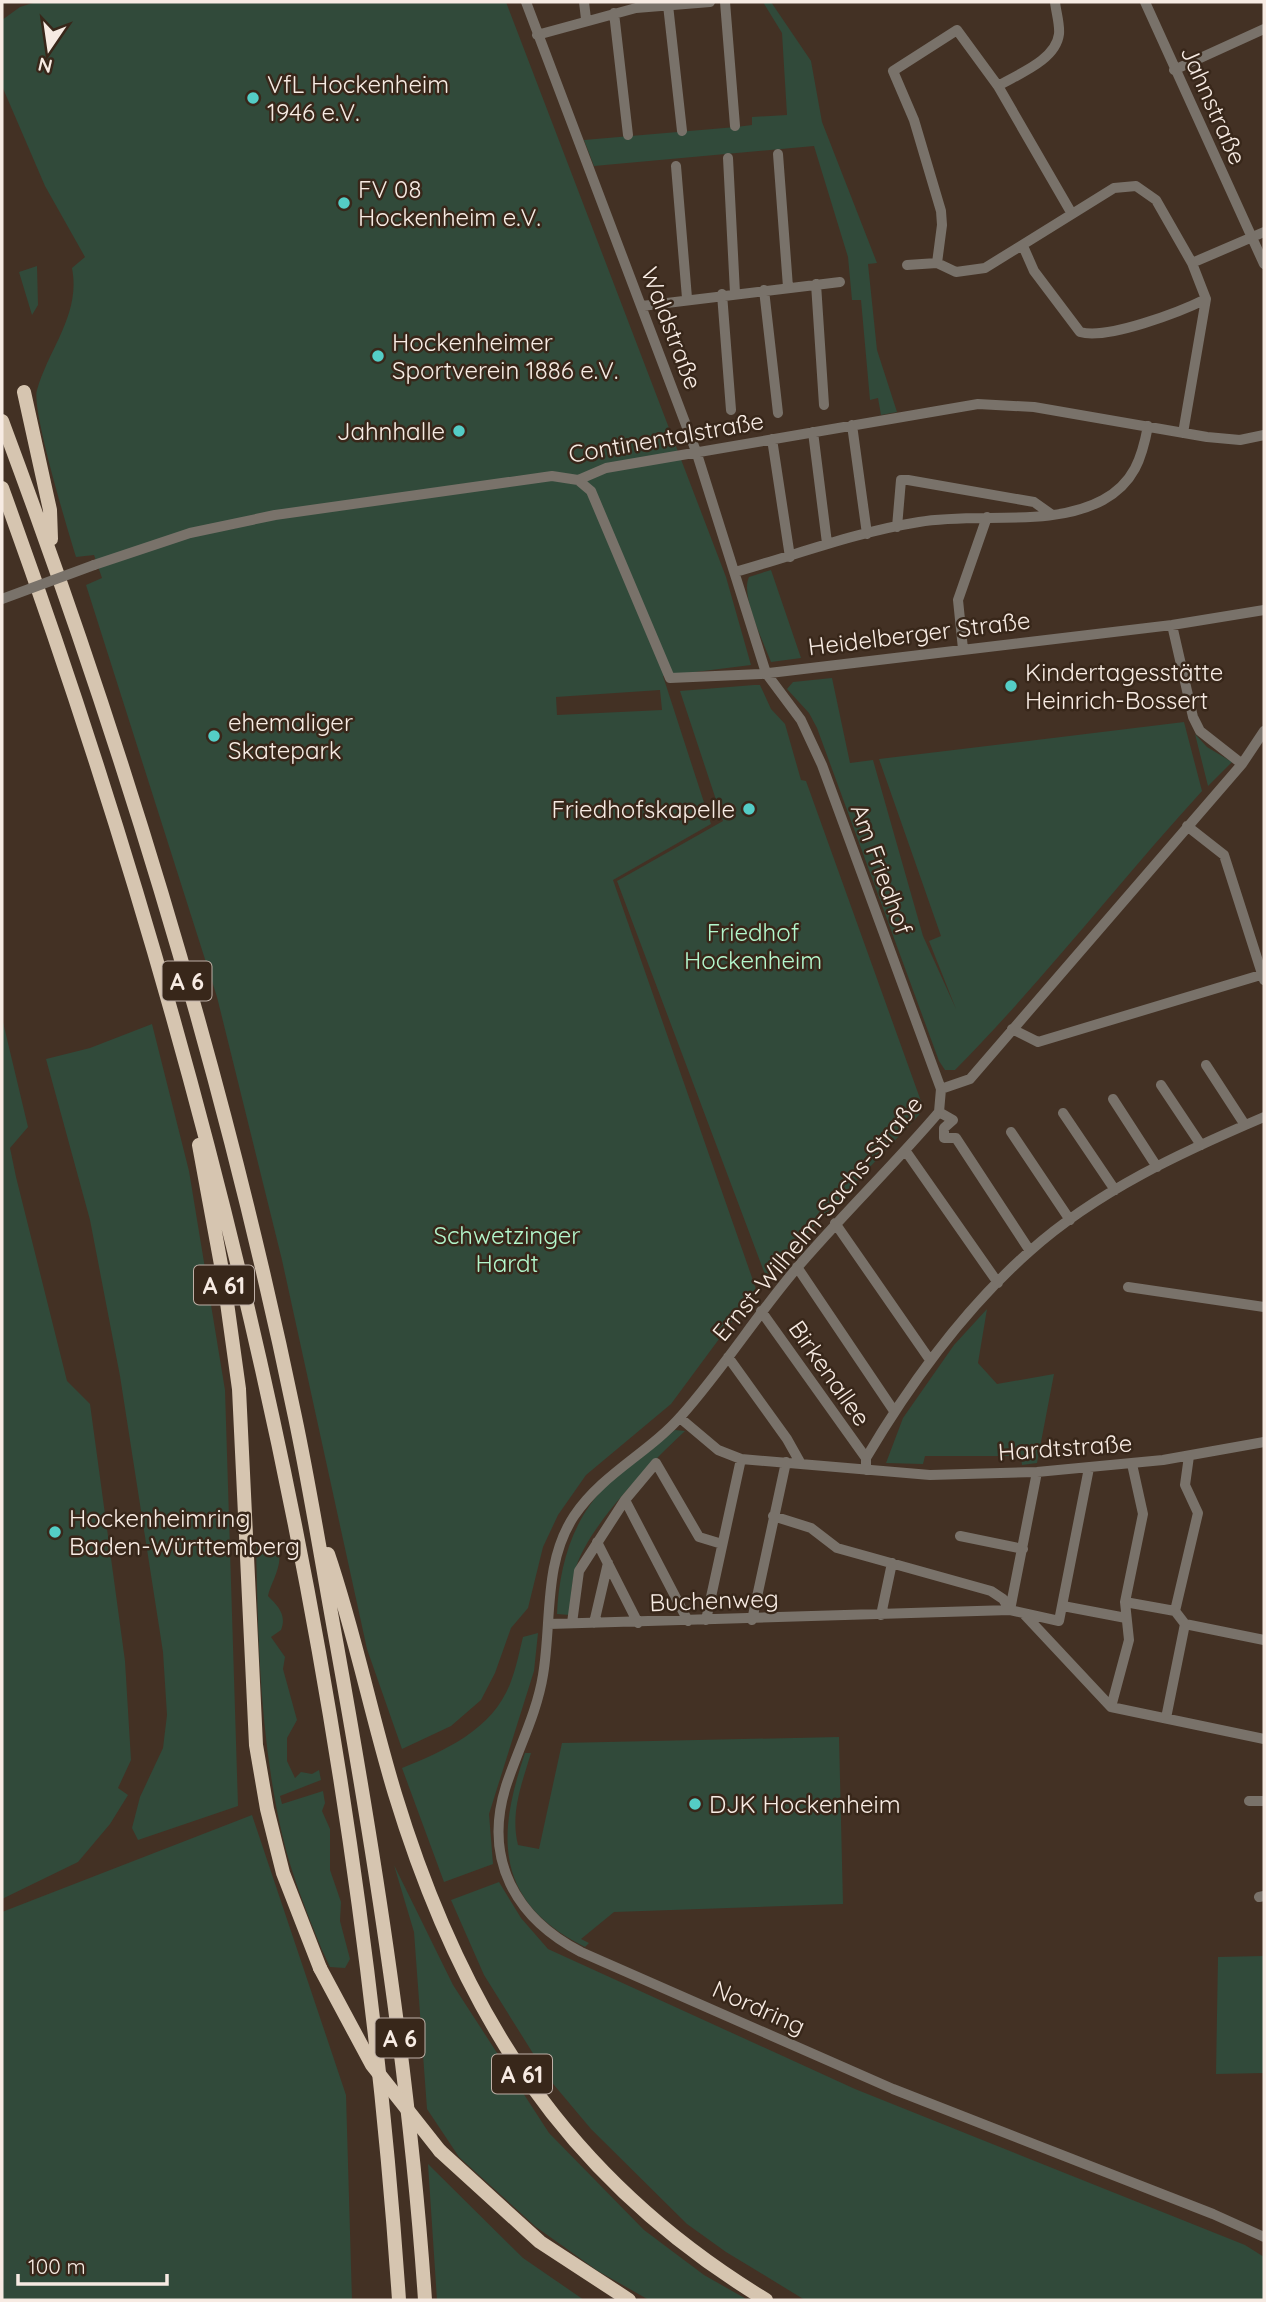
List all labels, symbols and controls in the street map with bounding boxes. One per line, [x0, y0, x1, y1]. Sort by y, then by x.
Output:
north arrow [14, 14, 84, 84]
street label: Jahnstraße [1175, 41, 1253, 169]
text: N [36, 52, 55, 79]
place label: VfL Hockenheim 1946 e.V. [267, 69, 449, 127]
marker: VfL Hockenheim 1946 e.V. [245, 90, 261, 106]
place label: FV 08 Hockenheim e.V. [358, 174, 541, 232]
marker: FV 08 Hockenheim e.V. [336, 195, 352, 211]
street label: Waldstraße [635, 263, 709, 393]
place label: Hockenheimer Sportverein 1886 e.V. [392, 327, 618, 385]
marker: Hockenheimer Sportverein 1886 e.V. [370, 348, 386, 364]
street label: Continentalstraße [566, 405, 766, 469]
place label: Jahnhalle [337, 416, 445, 446]
marker: Jahnhalle [451, 423, 467, 439]
street label: Heidelberger Straße [806, 604, 1032, 662]
place label: Kindertagesstätte Heinrich-Bossert [1025, 657, 1223, 715]
marker: Kindertagesstätte Heinrich-Bossert [1003, 678, 1019, 694]
place label: ehemaliger Skatepark [228, 707, 353, 765]
marker: ehemaliger Skatepark [206, 728, 222, 744]
place label: Friedhofskapelle [551, 794, 735, 824]
street label: Am Friedhof [845, 800, 920, 939]
marker: Friedhofskapelle [741, 801, 757, 817]
park label: Friedhof Hockenheim [684, 917, 822, 975]
road number: A 6 [162, 962, 212, 1000]
street label: Ernst-Wilhelm-Sachs-Straße [705, 1089, 929, 1347]
park label: Schwetzinger Hardt [433, 1220, 581, 1278]
road number: A 61 [194, 1266, 254, 1304]
street label: Birkenallee [783, 1314, 877, 1432]
street label: Hardtstraße [997, 1427, 1133, 1467]
place label: Hockenheimring Baden-Württemberg [69, 1503, 300, 1561]
marker: Hockenheimring Baden-Württemberg [47, 1524, 63, 1540]
street label: Buchenweg [649, 1583, 779, 1617]
place label: DJK Hockenheim [709, 1789, 901, 1819]
marker: DJK Hockenheim [687, 1796, 703, 1812]
street label: Nordring [708, 1973, 810, 2041]
road number: A 6 [376, 2019, 424, 2058]
road number: A 61 [492, 2054, 552, 2094]
scale bar [18, 2242, 166, 2286]
text: 100 m [28, 2253, 86, 2279]

